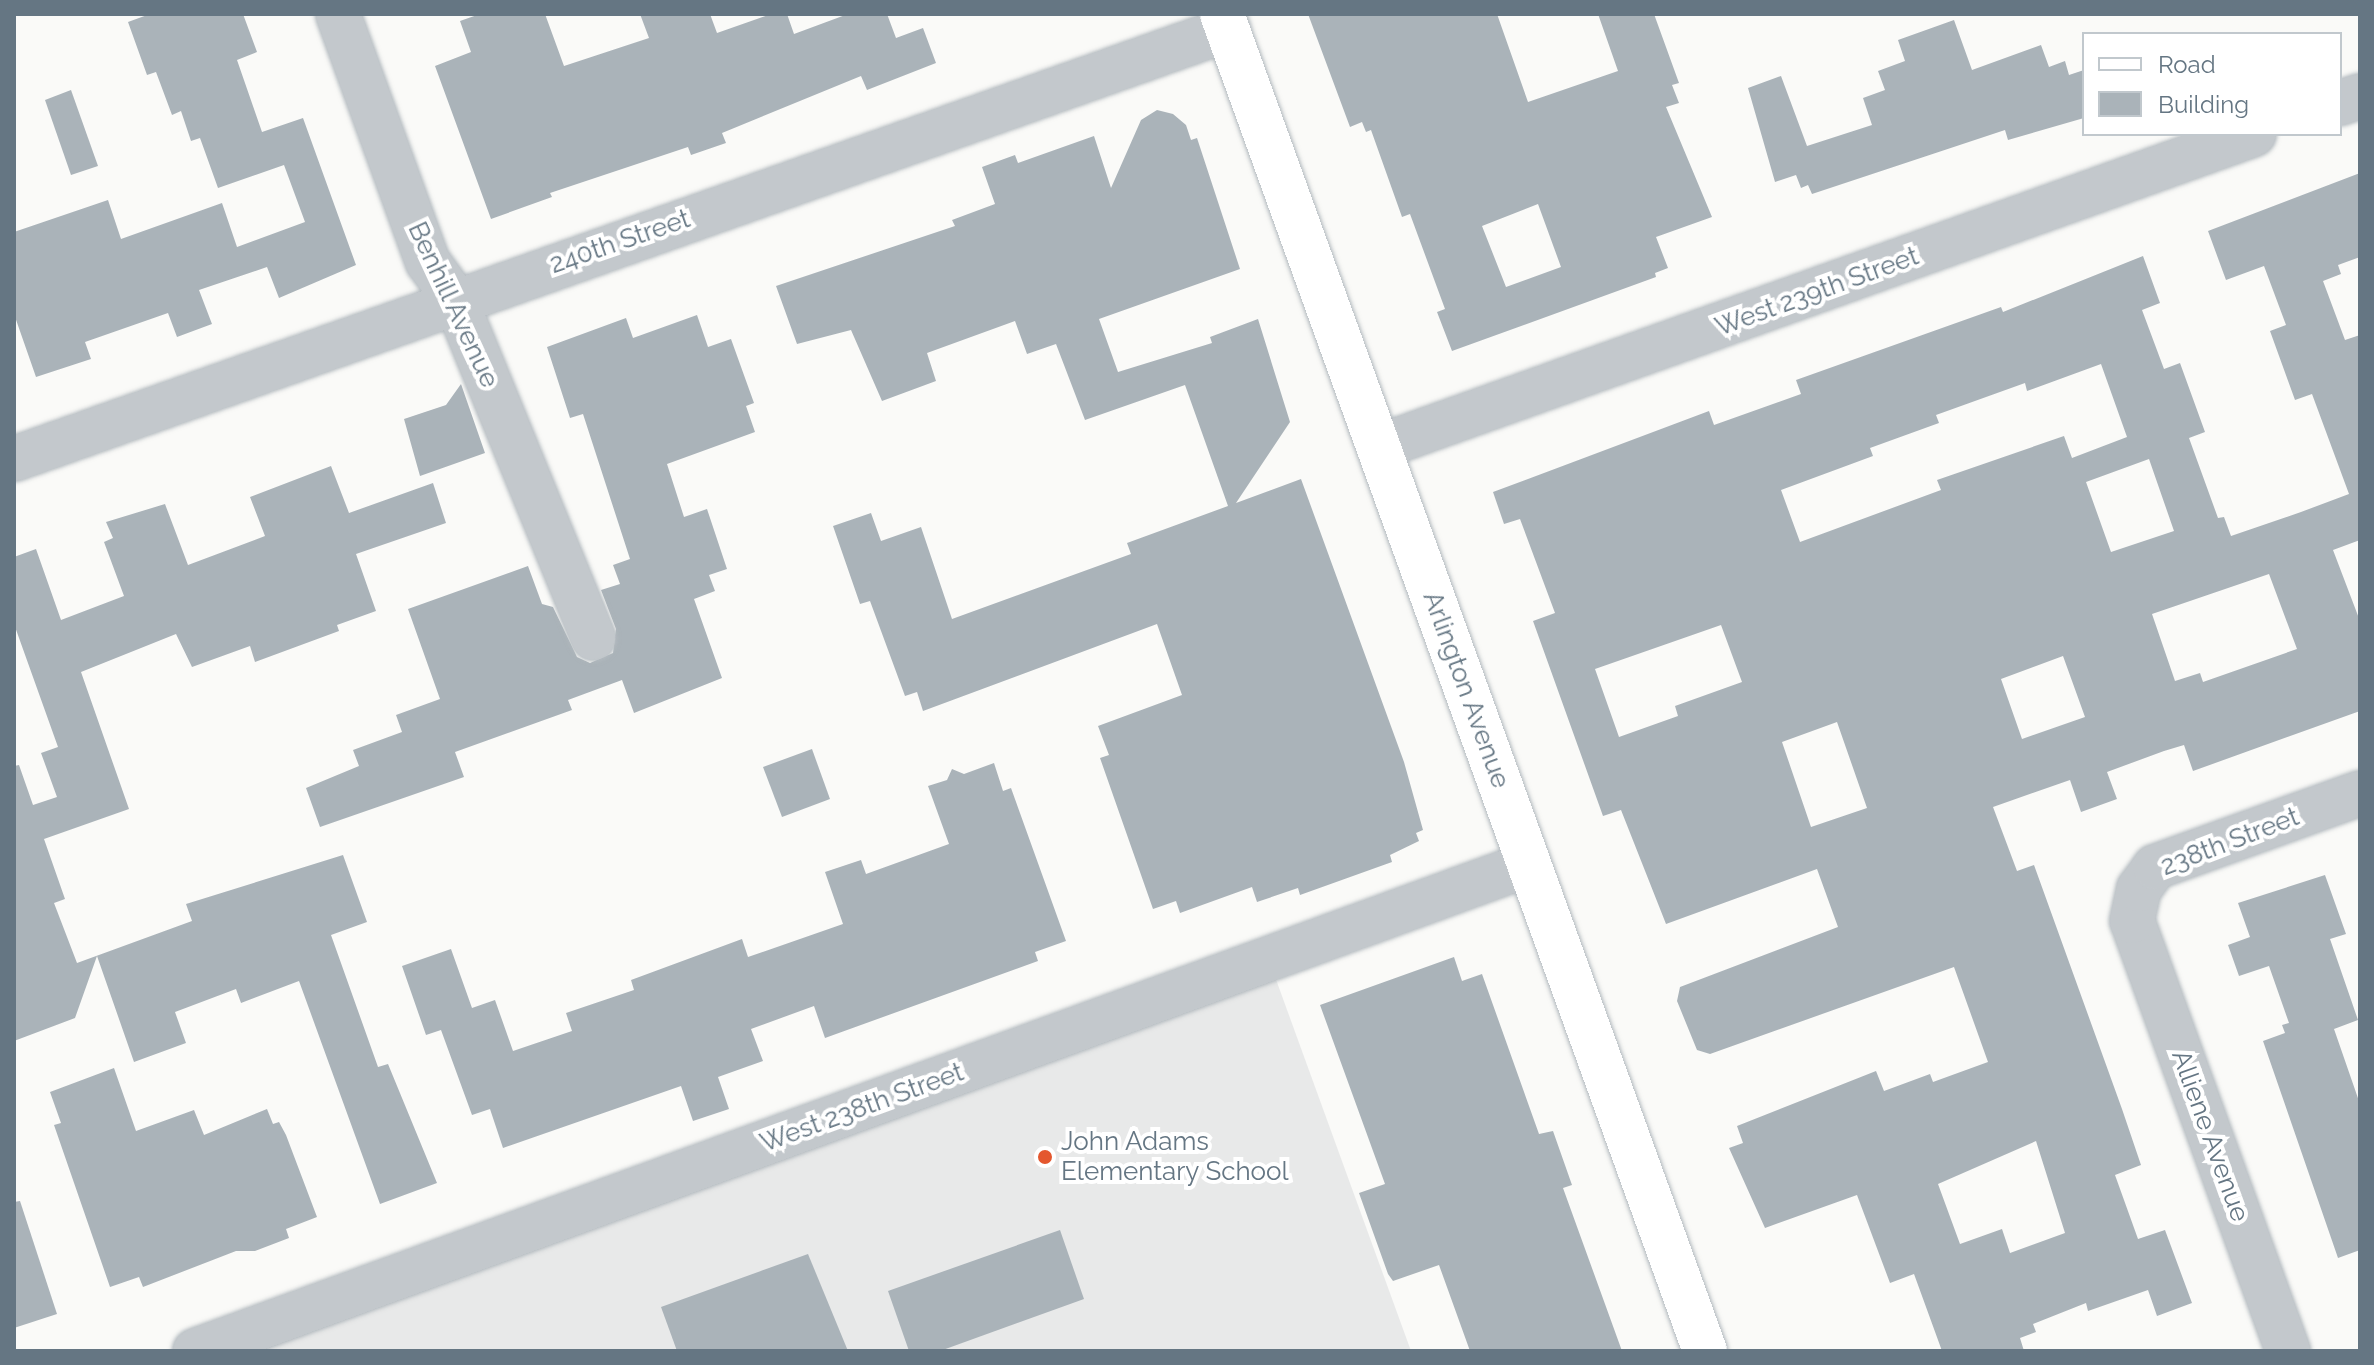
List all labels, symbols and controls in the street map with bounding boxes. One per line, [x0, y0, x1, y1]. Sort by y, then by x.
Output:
legend [2082, 32, 2342, 136]
text: Road [2158, 50, 2216, 79]
text: Building [2158, 90, 2249, 119]
street label: 240th Street [546, 203, 694, 281]
street label: Benhill Avenue [401, 217, 505, 393]
street label: West 239th Street [1711, 241, 1923, 343]
street label: Arlington Avenue [1416, 587, 1516, 793]
street label: 238th Street [2157, 801, 2303, 883]
street label: Alliene Avenue [2164, 1046, 2256, 1226]
street label: West 238th Street [756, 1057, 968, 1159]
place label: John Adams Elementary School [1061, 1126, 1289, 1188]
marker: John Adams Elementary School [1036, 1148, 1054, 1166]

